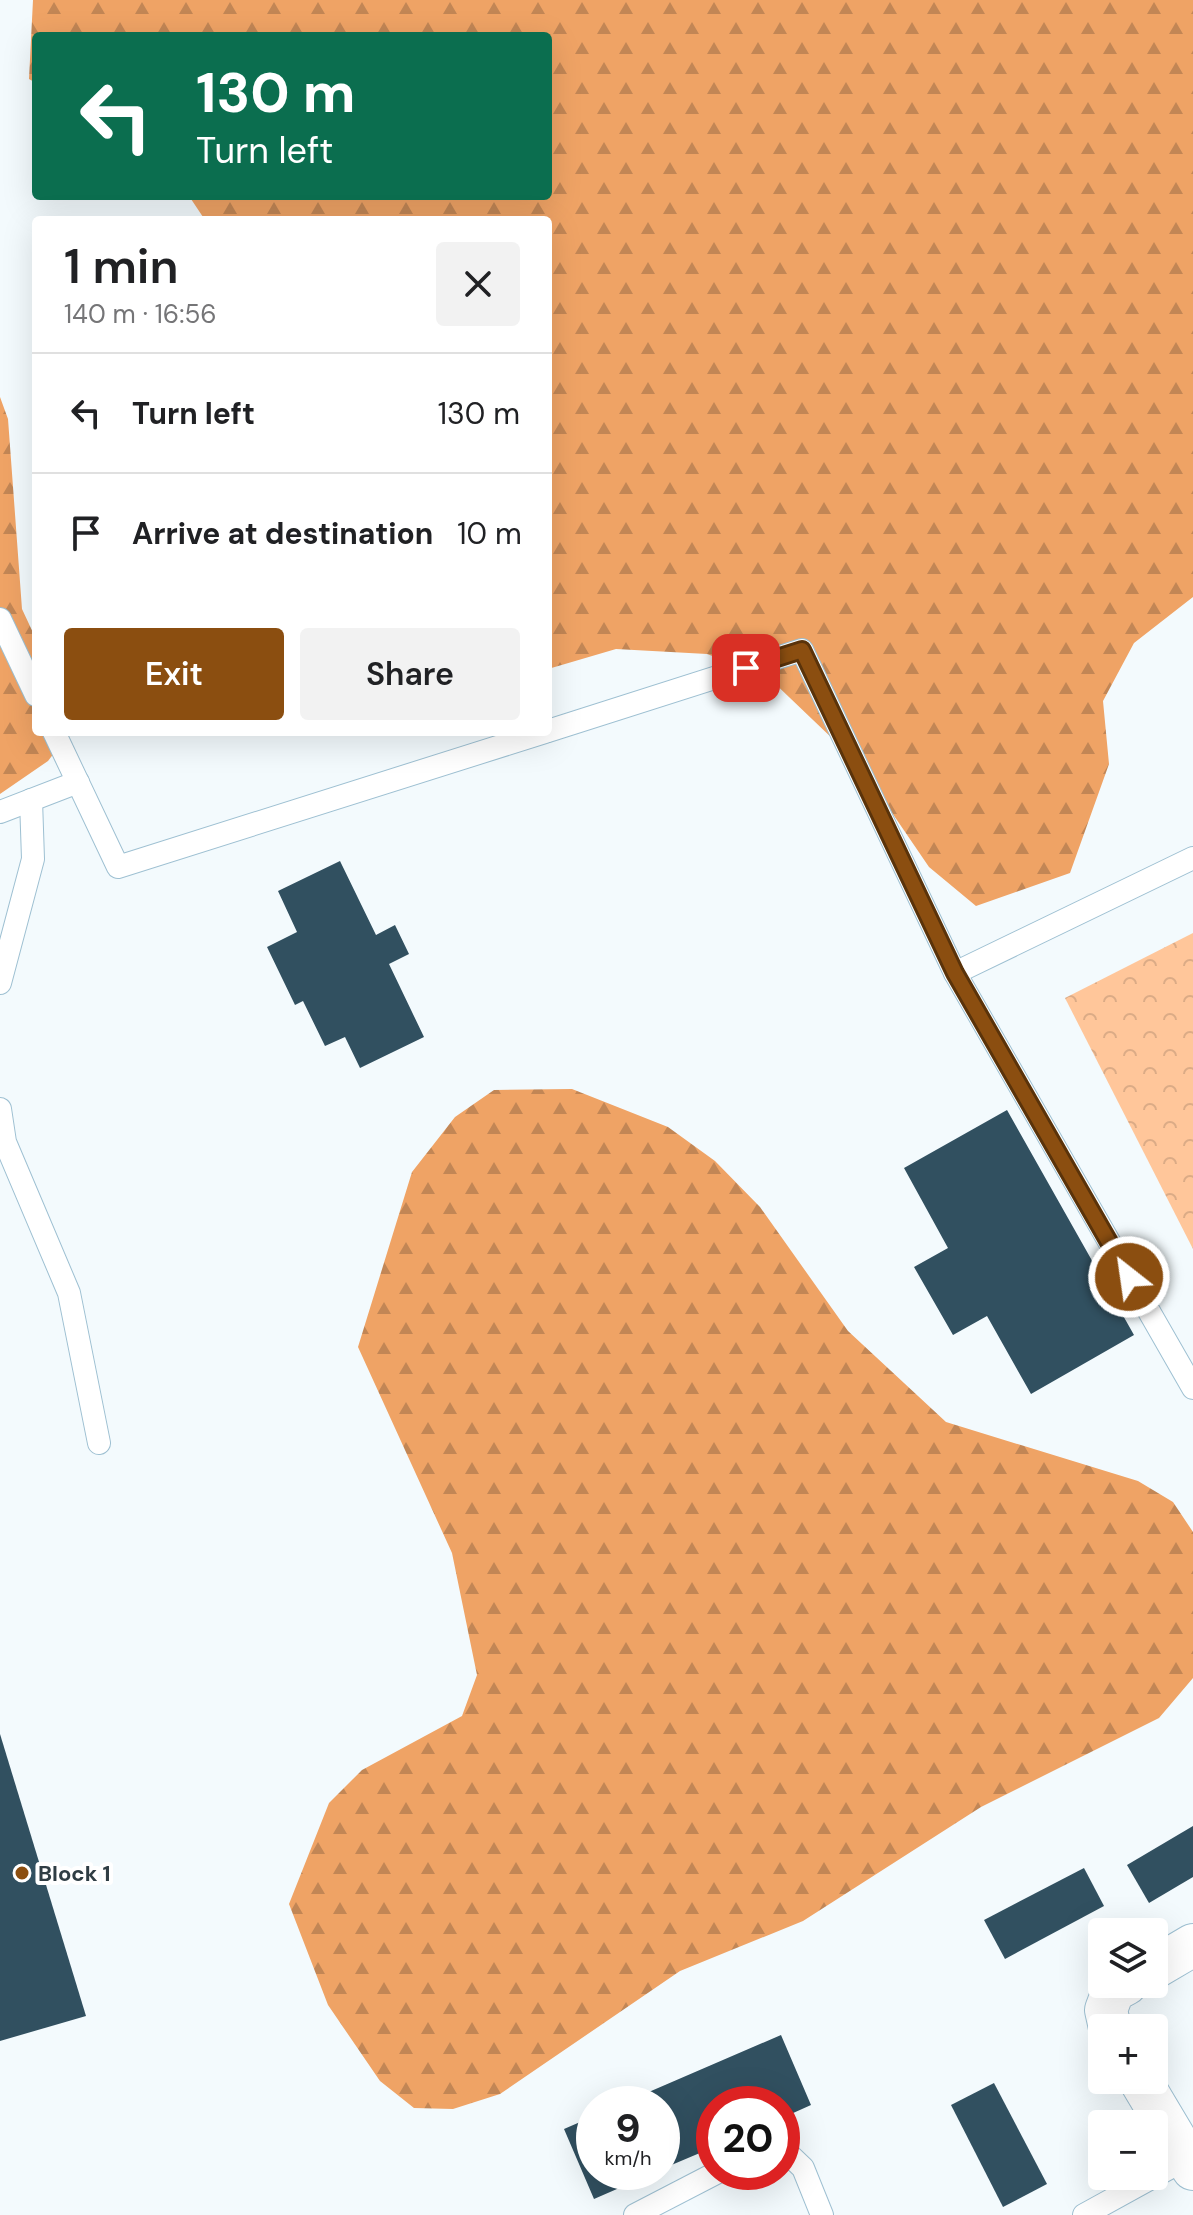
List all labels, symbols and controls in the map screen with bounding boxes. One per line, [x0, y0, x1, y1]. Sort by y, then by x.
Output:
text: 130 m [196, 56, 355, 129]
icon: left [64, 64, 168, 168]
text: Turn left [196, 127, 333, 174]
text: 1 min [64, 235, 179, 298]
button: close [436, 242, 520, 326]
text: 140 m · 16:56 [64, 297, 217, 331]
icon: left [64, 391, 108, 435]
text: Turn left [132, 394, 255, 433]
text: 130 m [438, 394, 520, 433]
icon: arrive [64, 511, 108, 555]
text: Arrive at destination [132, 514, 433, 553]
text: 10 m [457, 514, 522, 553]
button: Exit [64, 628, 284, 720]
button: Share [300, 628, 520, 720]
pin [712, 634, 780, 702]
icon: arrive [724, 646, 768, 690]
position arrow [1087, 1235, 1171, 1319]
place label: Block 1 [38, 1859, 111, 1888]
marker: Block 1 [13, 1864, 31, 1882]
map controls [1088, 1918, 1168, 2190]
button: layers [1088, 1918, 1168, 1998]
button: + [1088, 2014, 1168, 2094]
speed limit sign: 20 [696, 2086, 800, 2190]
text: 9 [615, 2102, 641, 2154]
button: − [1088, 2110, 1168, 2190]
text: km/h [604, 2145, 652, 2171]

